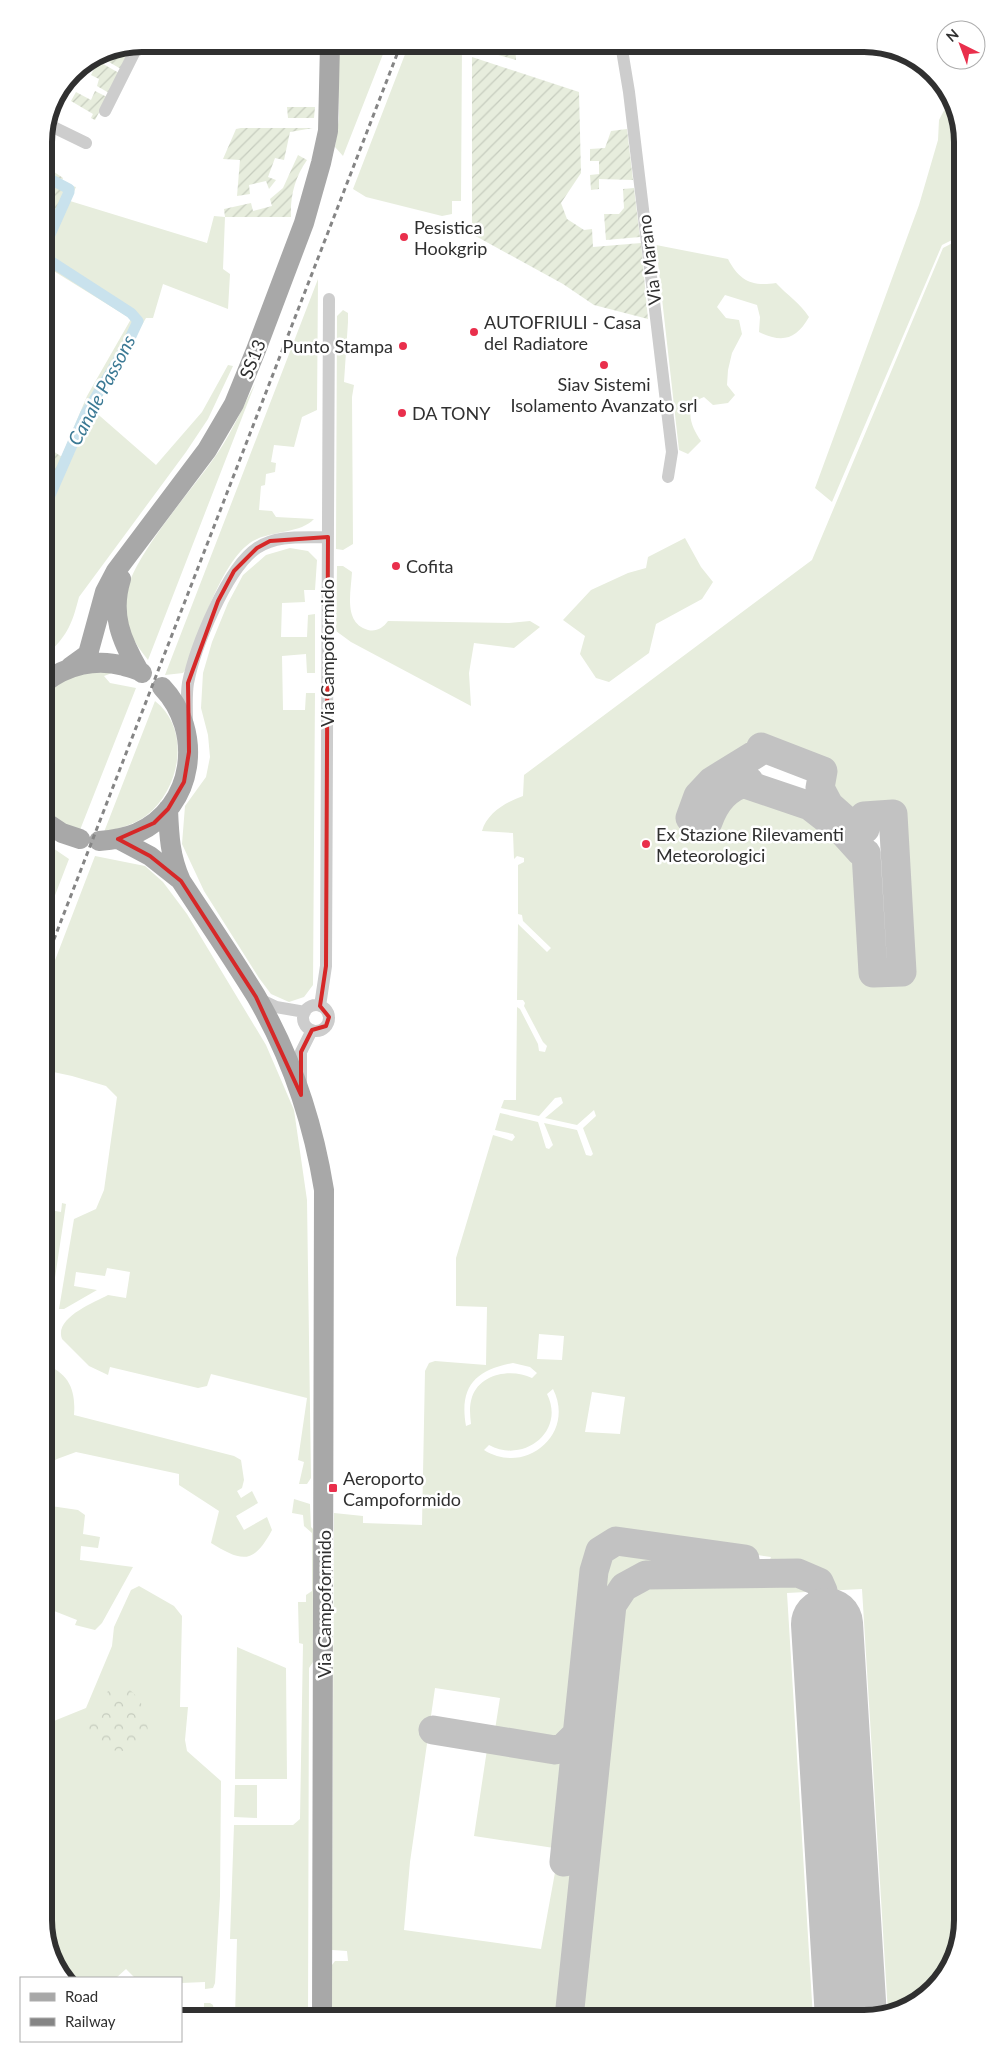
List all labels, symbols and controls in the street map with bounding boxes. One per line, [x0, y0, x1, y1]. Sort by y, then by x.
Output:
north arrow [936, 20, 986, 70]
text: N [942, 25, 962, 45]
street label: Via Marano [633, 213, 665, 307]
place label: Pesistica Hookgrip [414, 216, 487, 259]
marker: Pesistica Hookgrip [398, 231, 410, 243]
place label: AUTOFRIULI - Casa del Radiatore [484, 311, 641, 354]
marker: AUTOFRIULI - Casa del Radiatore [468, 326, 480, 338]
water label: Canale Passons [62, 331, 140, 449]
place label: Punto Stampa [282, 335, 393, 357]
street label: SS13 [234, 336, 270, 382]
marker: Punto Stampa [397, 340, 409, 352]
marker: Siav Sistemi Isolamento Avanzato srl [598, 359, 610, 371]
place label: Siav Sistemi Isolamento Avanzato srl [510, 373, 698, 416]
place label: DA TONY [412, 402, 491, 424]
marker: DA TONY [396, 407, 408, 419]
place label: Cofita [406, 555, 454, 577]
marker: Cofita [390, 560, 402, 572]
street label: Via Campoformido [316, 579, 338, 727]
place label: Ex Stazione Rilevamenti Meteorologici [656, 823, 844, 866]
marker: Ex Stazione Rilevamenti Meteorologici [640, 838, 652, 850]
place label: Aeroporto Campoformido [343, 1467, 461, 1510]
marker: Aeroporto Campoformido [327, 1482, 339, 1494]
street label: Via Campoformido [313, 1530, 335, 1678]
legend [20, 1977, 182, 2042]
text: Road [65, 1987, 98, 2005]
text: Railway [65, 2012, 116, 2030]

